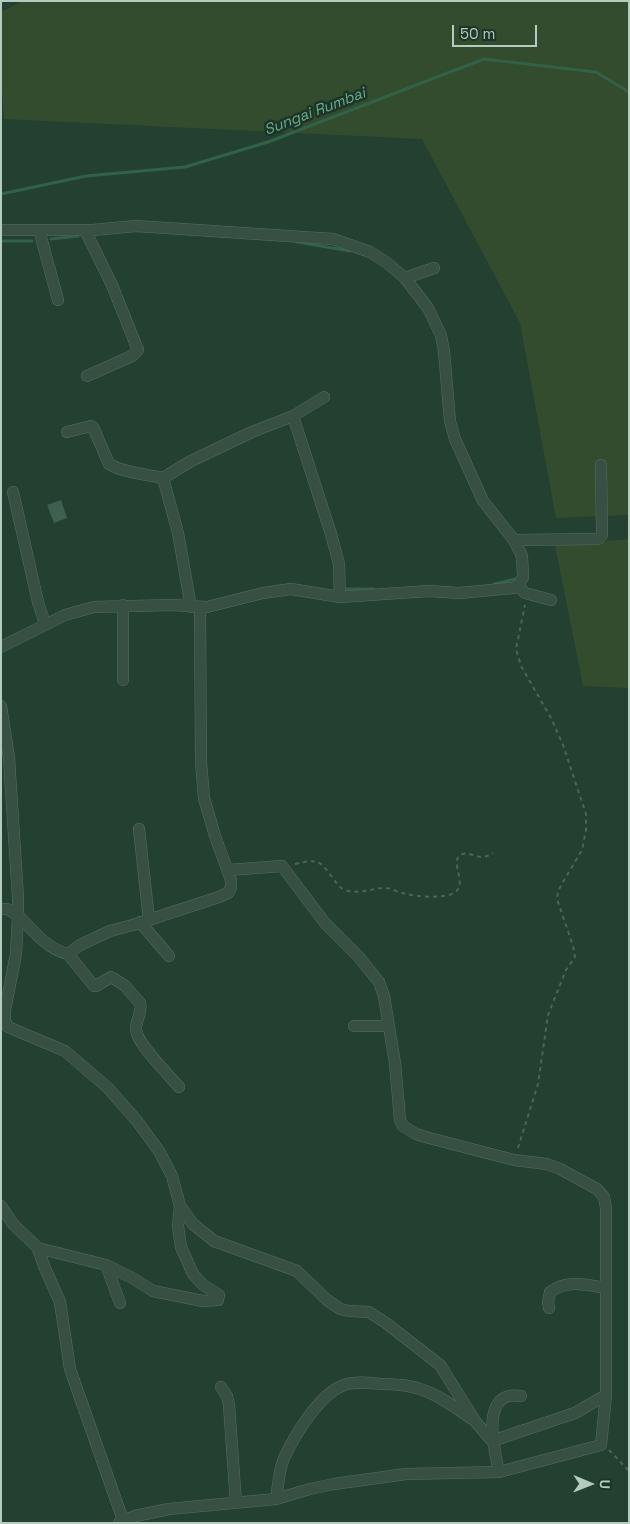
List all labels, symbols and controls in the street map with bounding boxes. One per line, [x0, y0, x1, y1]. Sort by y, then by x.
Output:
scale bar [455, 15, 540, 47]
text: 50 m [460, 24, 495, 43]
water label: Sungai Rumbai [262, 84, 368, 140]
north arrow [565, 1459, 615, 1509]
text: U [596, 1479, 614, 1489]

